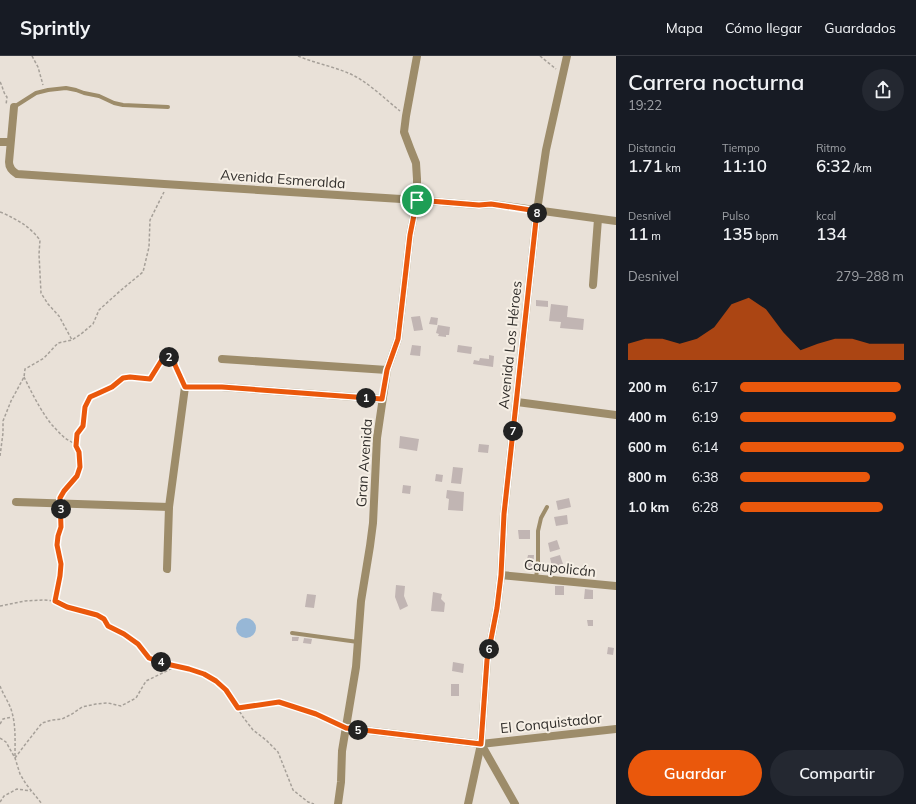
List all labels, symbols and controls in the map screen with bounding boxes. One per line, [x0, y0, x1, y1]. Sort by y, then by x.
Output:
text: Sprintly [20, 16, 90, 40]
text: Mapa [666, 19, 703, 37]
text: Cómo llegar [725, 19, 802, 37]
text: Guardados [824, 19, 896, 37]
text: Carrera nocturna [628, 68, 804, 96]
button: share [862, 69, 904, 111]
text: 19:22 [628, 97, 662, 113]
text: Distancia [628, 141, 676, 155]
text: Tiempo [722, 141, 760, 155]
text: Ritmo [816, 141, 846, 155]
text: 1.71 [628, 155, 663, 176]
text: 11:10 [722, 155, 767, 176]
text: 6:32 [816, 155, 851, 176]
text: km [663, 161, 681, 175]
text: /km [851, 161, 872, 175]
street label: Avenida Esmeralda [220, 166, 346, 192]
pin [400, 183, 434, 217]
icon: arrive [406, 189, 428, 211]
pin: 8 [527, 203, 547, 223]
text: 8 [534, 206, 540, 220]
text: Desnivel [628, 209, 671, 223]
text: Pulso [722, 209, 750, 223]
text: kcal [816, 209, 836, 223]
text: 11 [628, 223, 648, 244]
text: 135 [722, 223, 753, 244]
text: 134 [816, 223, 847, 244]
text: m [648, 229, 661, 243]
text: bpm [753, 229, 778, 243]
text: Desnivel [628, 268, 679, 284]
text: 279–288 m [836, 268, 904, 284]
street label: Avenida Los Héroes [494, 280, 526, 410]
pin: 2 [159, 347, 179, 367]
text: 2 [166, 350, 172, 364]
text: 200 m [628, 379, 667, 395]
text: 6:17 [692, 379, 718, 395]
pin: 1 [356, 388, 376, 408]
text: 1 [363, 391, 369, 405]
text: 400 m [628, 409, 667, 425]
text: 6:19 [692, 409, 718, 425]
street label: Gran Avenida [352, 418, 376, 508]
pin: 7 [503, 421, 523, 441]
text: 7 [510, 424, 516, 438]
text: 600 m [628, 439, 667, 455]
text: 6:14 [692, 439, 718, 455]
text: 800 m [628, 469, 667, 485]
text: 6:38 [692, 469, 718, 485]
pin: 3 [51, 499, 71, 519]
text: 1.0 km [628, 499, 669, 515]
text: 6:28 [692, 499, 718, 515]
text: 3 [58, 502, 64, 516]
street label: Caupolicán [523, 555, 597, 581]
pin: 6 [479, 639, 499, 659]
text: 6 [486, 642, 492, 656]
pin: 4 [151, 652, 171, 672]
text: 4 [158, 655, 164, 669]
street label: El Conquistador [499, 709, 604, 737]
pin: 5 [348, 720, 368, 740]
text: 5 [355, 723, 361, 737]
button: Guardar [628, 750, 762, 796]
button: Compartir [770, 750, 904, 796]

